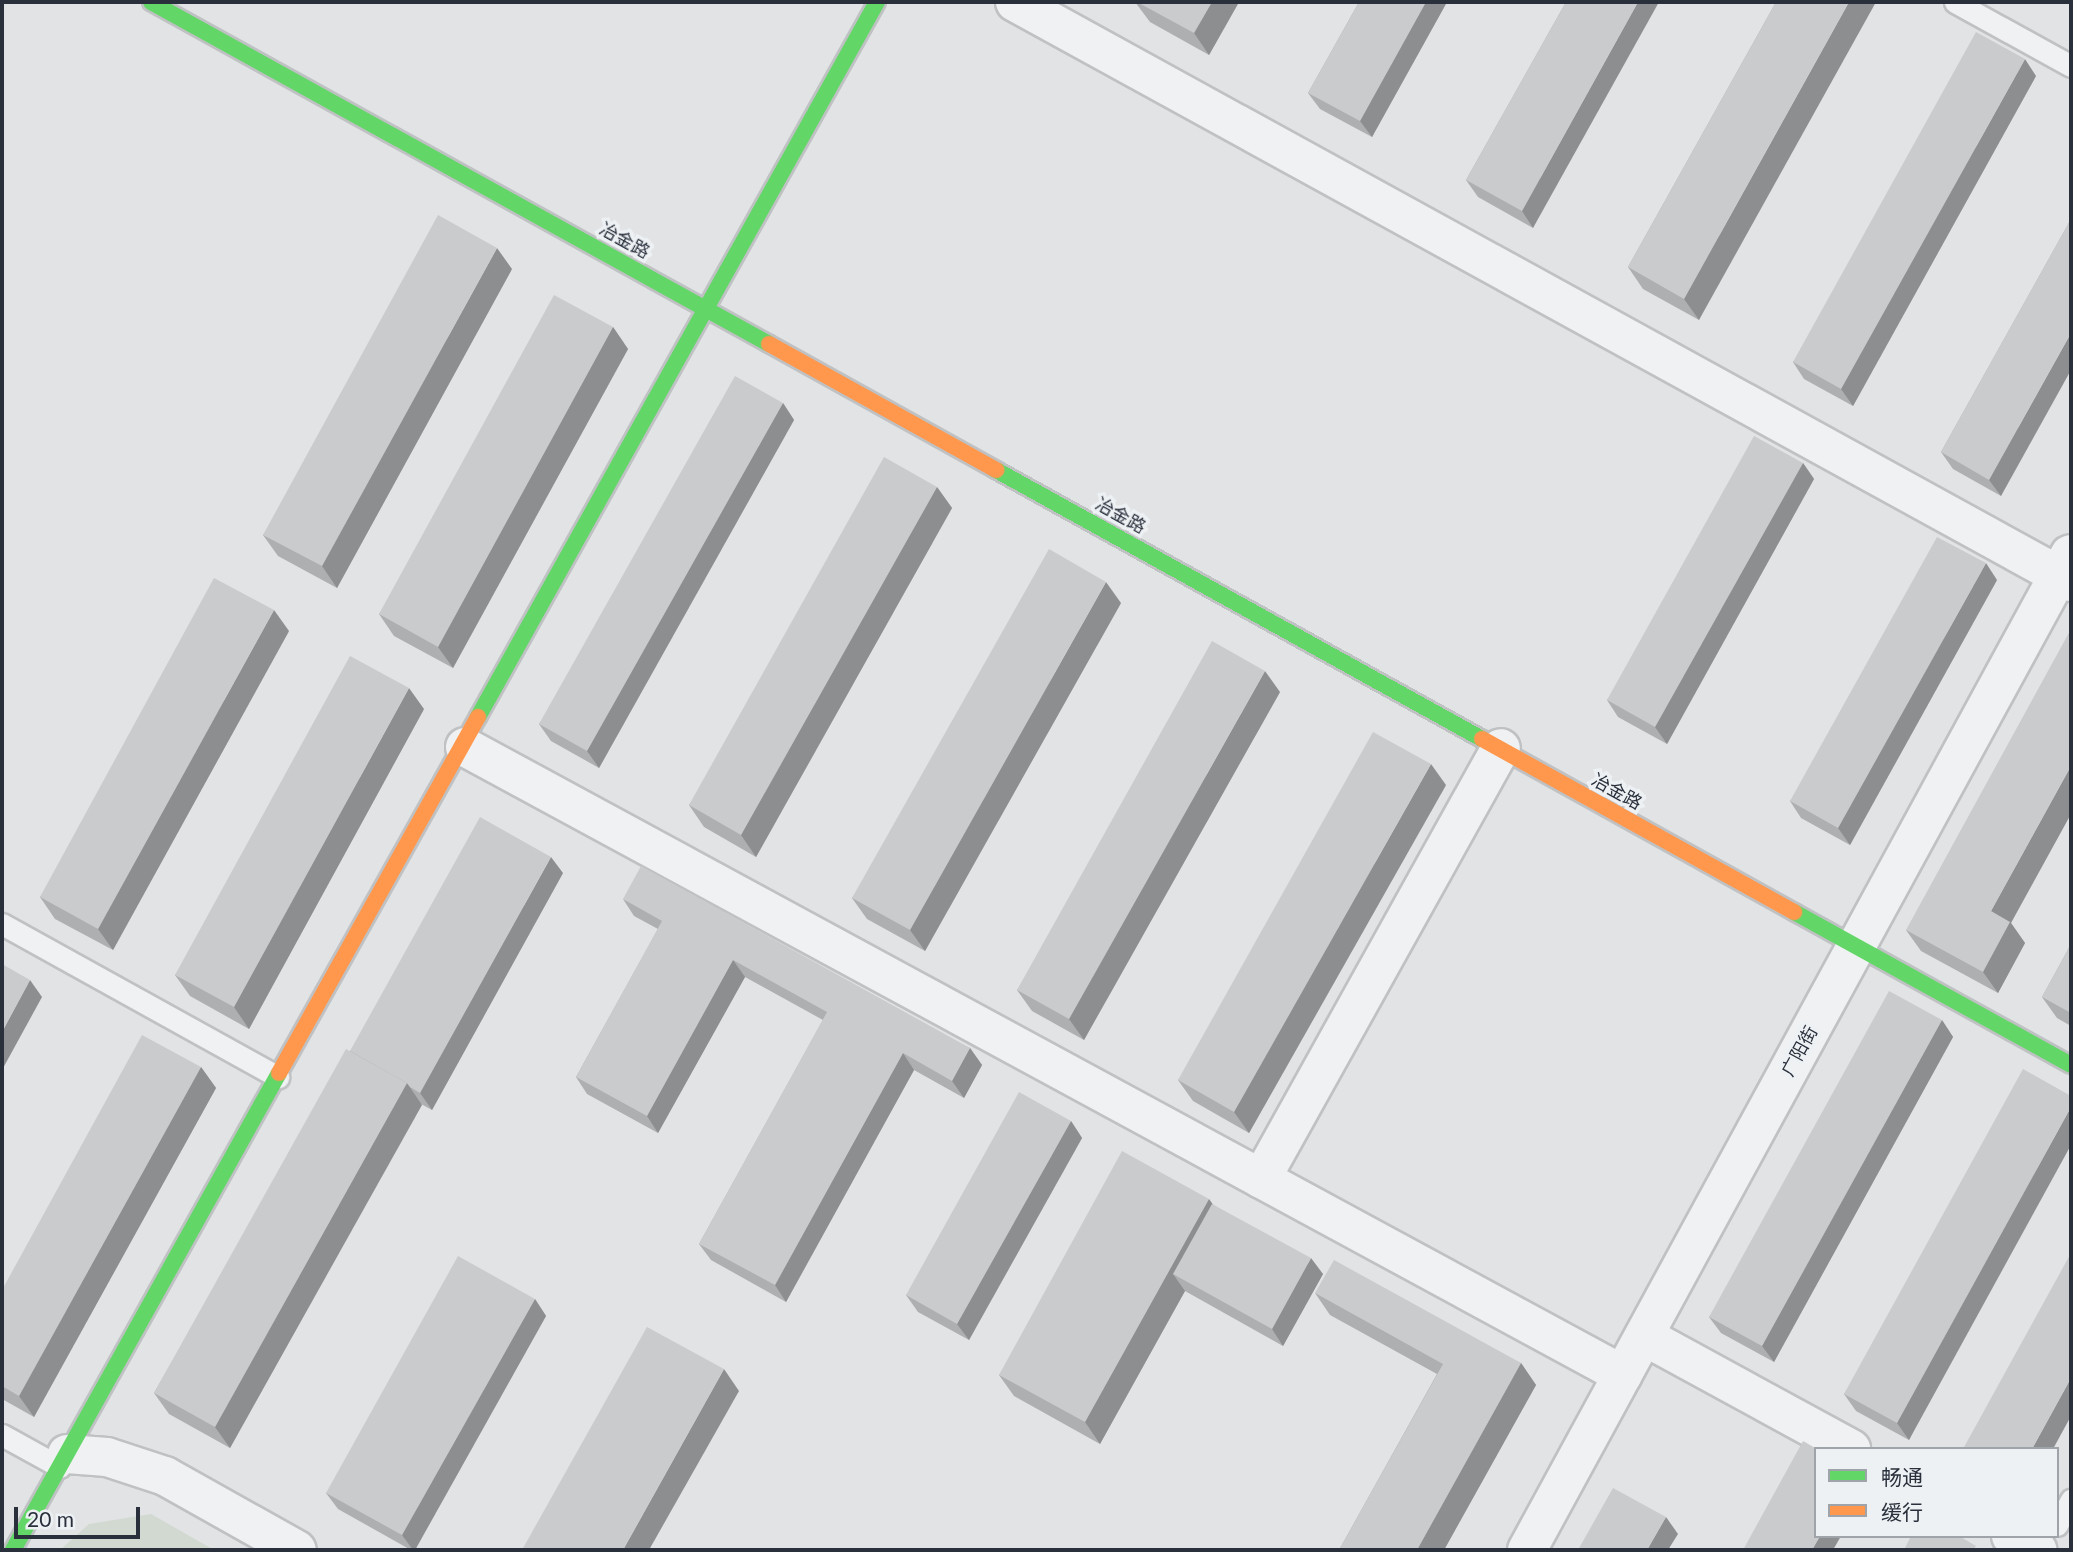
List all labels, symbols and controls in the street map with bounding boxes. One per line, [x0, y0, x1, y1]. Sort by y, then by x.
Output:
street label: 冶金路 [596, 217, 654, 263]
street label: 冶金路 [1092, 492, 1150, 538]
street label: 冶金路 [1588, 768, 1646, 814]
street label: 广阳街 [1776, 1022, 1822, 1080]
legend [1814, 1447, 2059, 1538]
text: 畅通 [1881, 1464, 1923, 1489]
scale bar [18, 1492, 144, 1536]
text: 缓行 [1881, 1499, 1923, 1524]
text: 20 m [27, 1506, 74, 1531]

